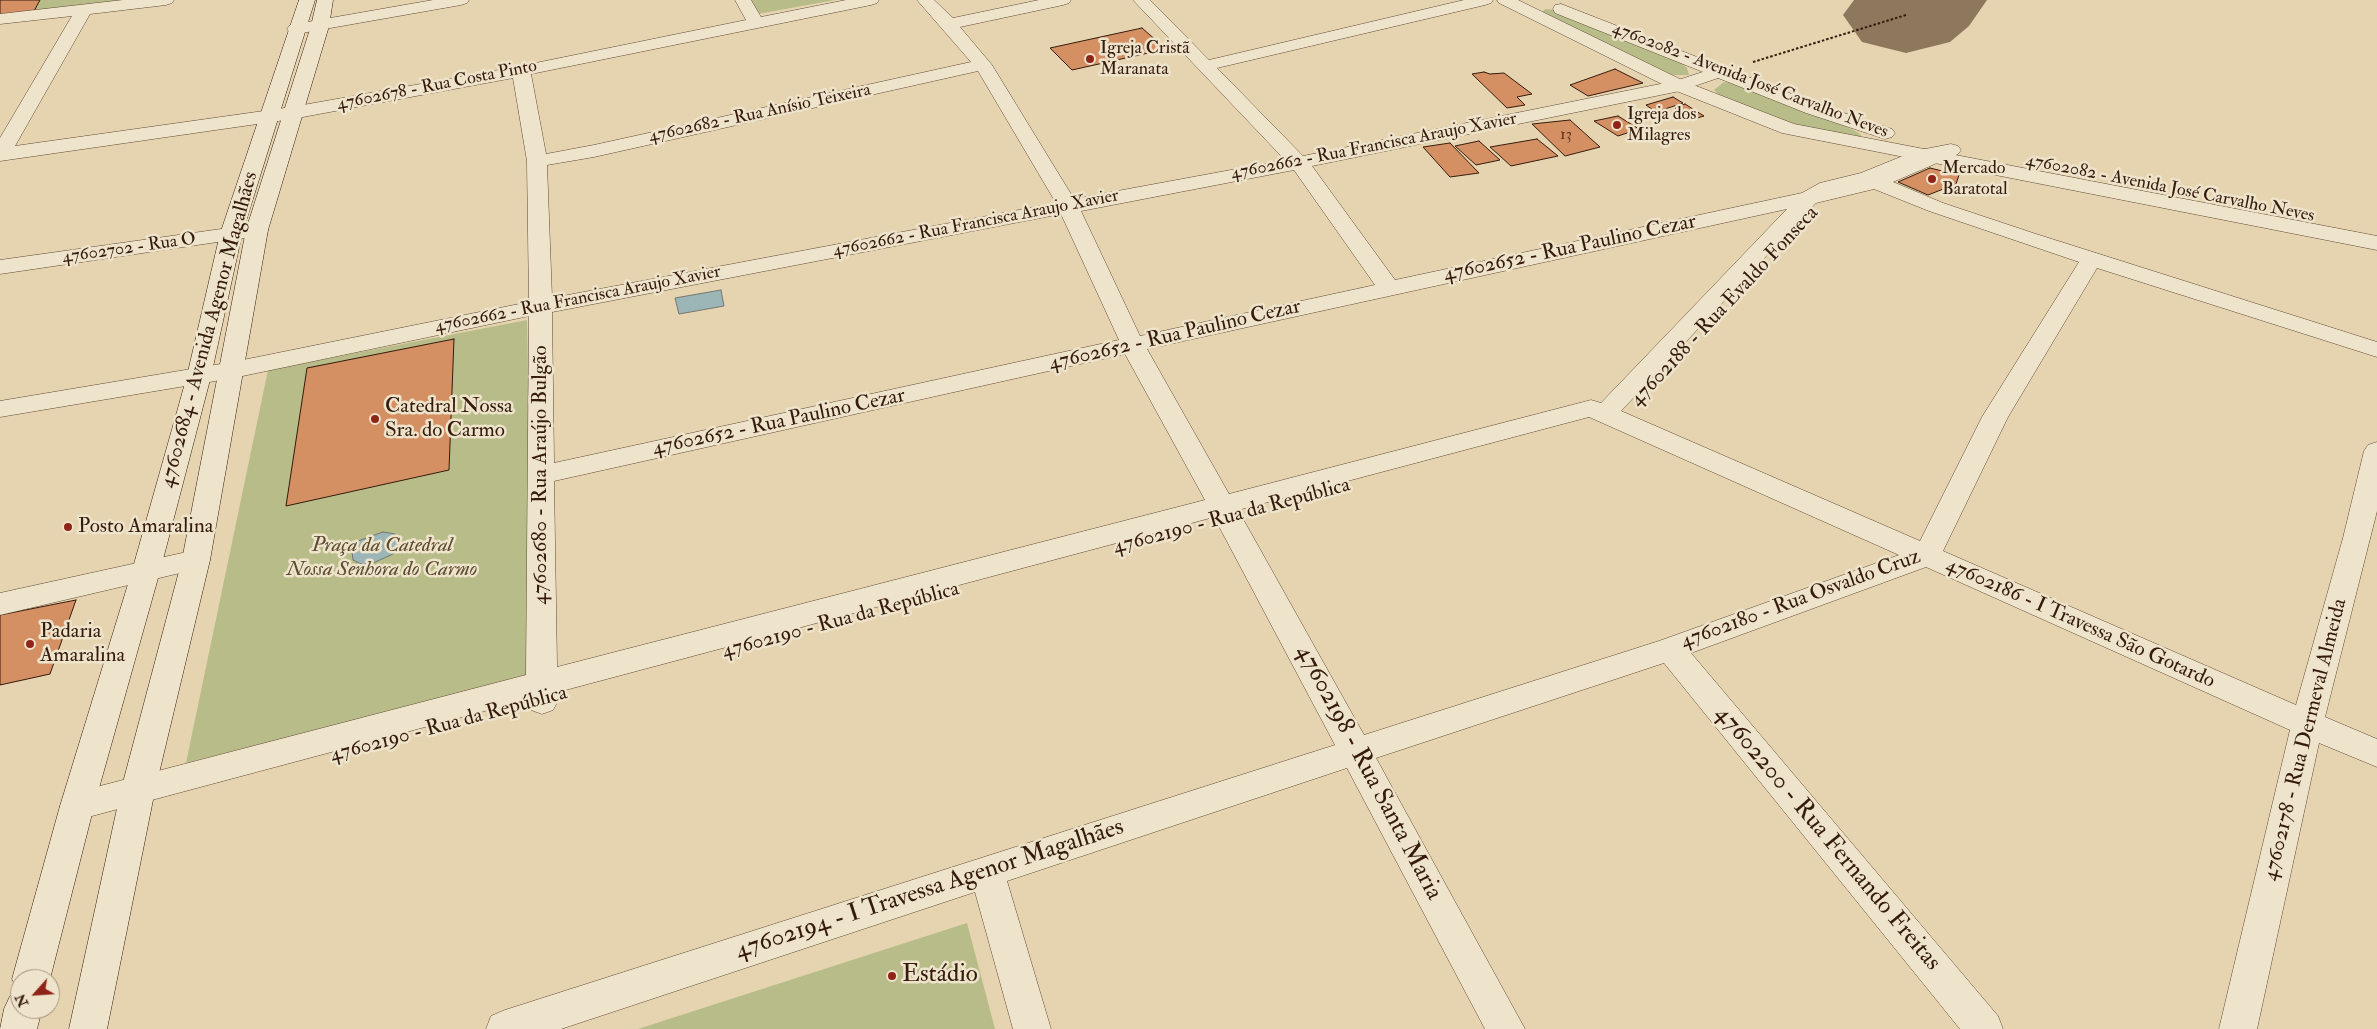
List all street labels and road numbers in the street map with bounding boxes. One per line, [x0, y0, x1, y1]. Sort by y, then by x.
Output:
street label: 47602082 - Avenida José Carvalho Neves [1609, 18, 1891, 144]
street label: 47602678 - Rua Costa Pinto [335, 56, 539, 116]
street label: 47602682 - Rua Anísio Teixeira [647, 80, 873, 148]
street label: 47602662 - Rua Francisca Araujo Xavier [1229, 109, 1519, 185]
street label: 47602082 - Avenida José Carvalho Neves [2024, 150, 2316, 228]
street label: 47602684 - Avenida Agenor Magalhães [156, 169, 264, 491]
street label: 47602662 - Rua Francisca Araujo Xavier [831, 186, 1121, 262]
street label: 47602188 - Rua Evaldo Fonseca [1625, 201, 1825, 413]
street label: 47602652 - Rua Paulino Cezar [1441, 210, 1699, 288]
street label: 47602702 - Rua O [61, 229, 197, 269]
street label: 47602662 - Rua Francisca Araujo Xavier [433, 262, 723, 338]
street label: 47602652 - Rua Paulino Cezar [1047, 295, 1303, 377]
street label: 47602680 - Rua Araújo Bulgão [528, 345, 554, 605]
street label: 47602652 - Rua Paulino Cezar [650, 384, 908, 462]
street label: 47602190 - Rua da República [1111, 473, 1353, 561]
street label: 47602180 - Rua Osvaldo Cruz [1678, 545, 1924, 655]
street label: 47602186 - I Travessa São Gotardo [1942, 553, 2218, 695]
street label: 47602190 - Rua da República [720, 577, 962, 665]
street label: 47602178 - Rua Dermeval Almeida [2259, 596, 2353, 884]
street label: 47602198 - Rua Santa Maria [1288, 641, 1448, 905]
street label: 47602190 - Rua da República [328, 681, 570, 769]
street label: 47602200 - Rua Fernando Freitas [1707, 700, 1947, 978]
street label: 47602194 - I Travessa Agenor Magalhães [732, 813, 1128, 967]

